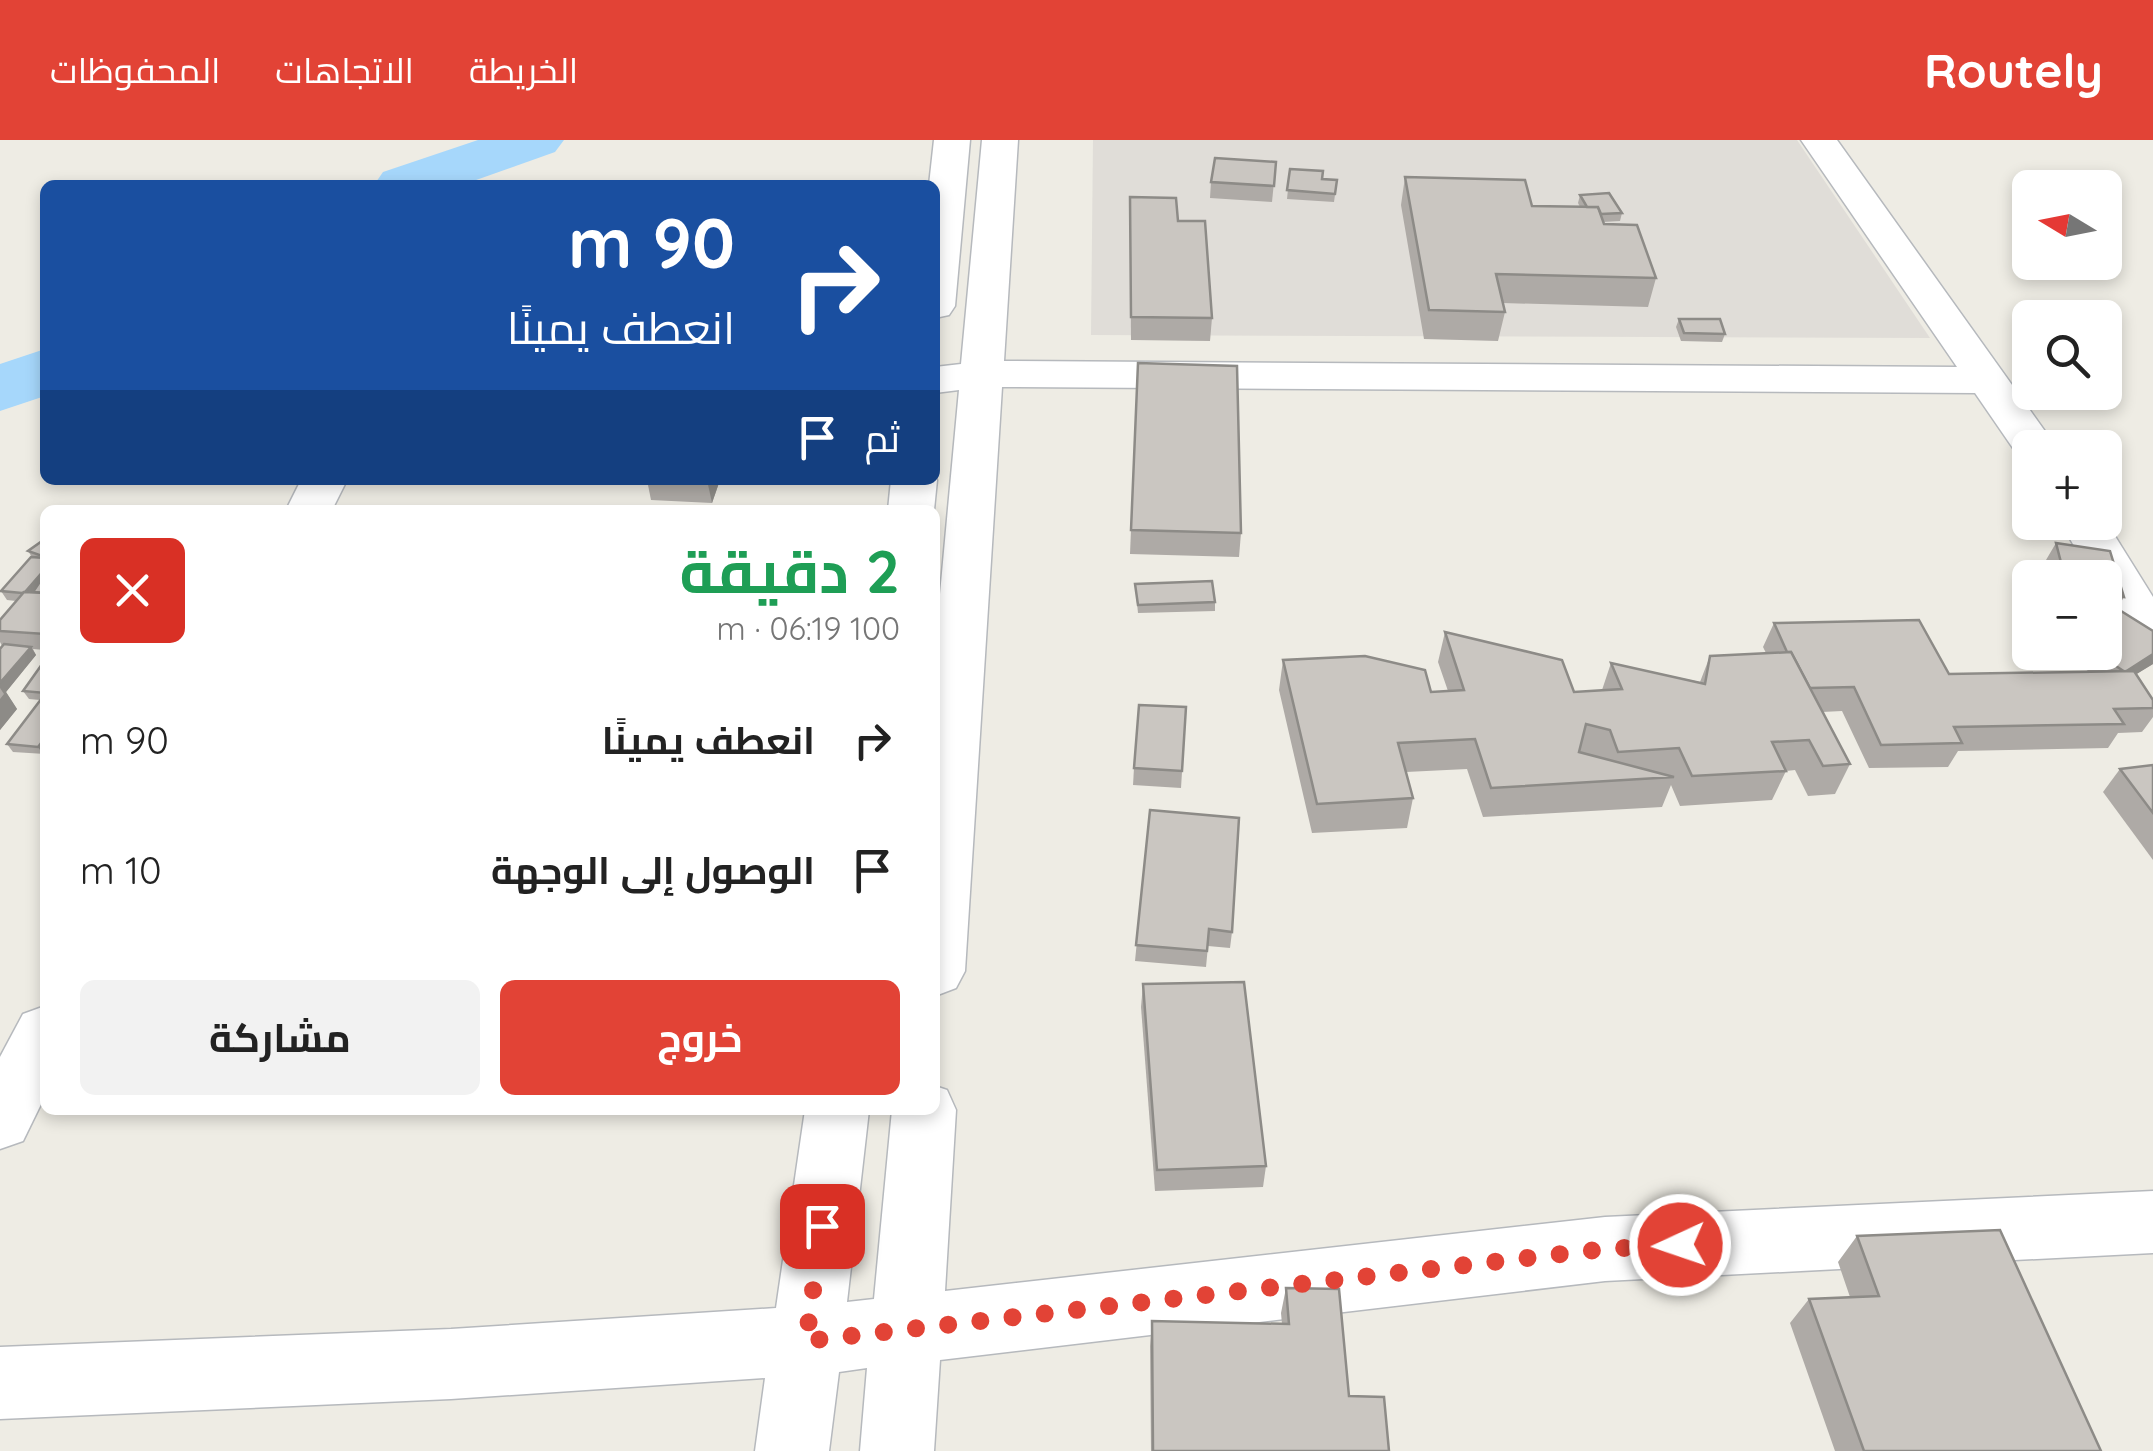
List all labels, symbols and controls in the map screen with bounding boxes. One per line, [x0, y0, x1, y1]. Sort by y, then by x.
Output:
text: Routely [1924, 40, 2103, 100]
text: المحفوظات [50, 48, 220, 92]
text: الاتجاهات [275, 48, 414, 92]
text: الخريطة [469, 48, 578, 92]
north arrow [2012, 170, 2122, 280]
map controls [2012, 170, 2122, 670]
text: 90 m [568, 198, 735, 286]
icon: right [770, 220, 900, 350]
text: انعطف يمينًا [507, 299, 735, 355]
button: search [2012, 300, 2122, 410]
icon: arrive [790, 410, 845, 465]
text: ثم [865, 414, 900, 462]
button: + [2012, 430, 2122, 540]
text: 2 دقيقة [679, 533, 900, 608]
button: close [80, 538, 185, 643]
button: − [2012, 560, 2122, 670]
text: 100 m · 06:19 [716, 608, 900, 648]
icon: right [845, 713, 900, 768]
text: 90 m [80, 716, 169, 764]
text: انعطف يمينًا [602, 716, 815, 764]
icon: arrive [845, 843, 900, 898]
text: 10 m [80, 846, 162, 894]
text: الوصول إلى الوجهة [491, 846, 815, 894]
button: مشاركة [80, 980, 480, 1095]
button: خروج [500, 980, 900, 1095]
pin [780, 1184, 865, 1269]
position arrow [1628, 1193, 1732, 1297]
icon: arrive [795, 1199, 850, 1254]

